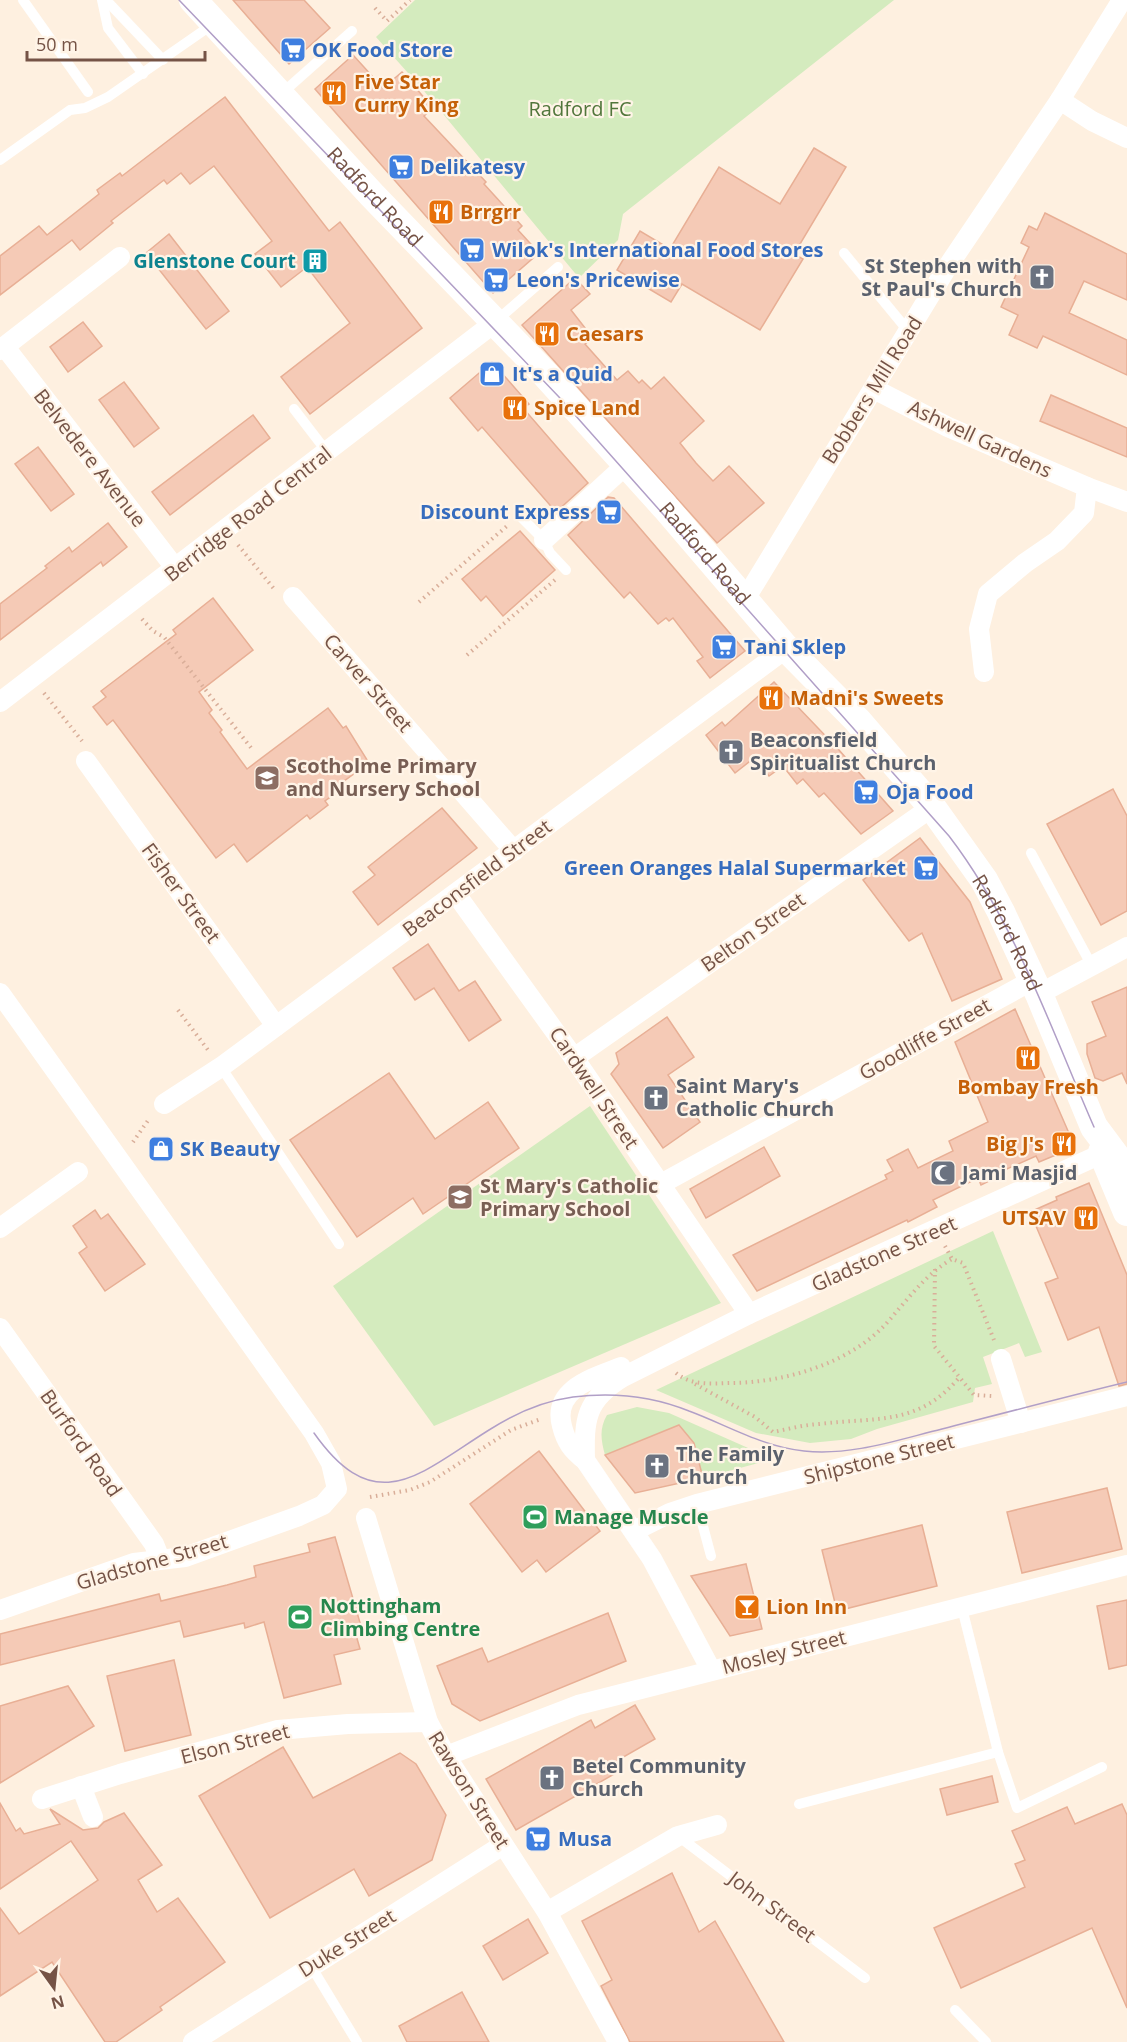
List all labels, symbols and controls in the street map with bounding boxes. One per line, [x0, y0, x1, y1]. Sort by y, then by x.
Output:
scale bar [27, 24, 206, 62]
text: 50 m [36, 32, 78, 56]
supermarket icon: OK Food Store [278, 35, 308, 65]
place label: OK Food Store [312, 36, 453, 63]
place label: Five Star Curry King [354, 68, 459, 118]
restaurant icon: Five Star Curry King [319, 78, 349, 108]
park label: Radford FC [529, 95, 631, 122]
street label: Radford Road [321, 141, 429, 252]
supermarket icon: Delikatesy [386, 152, 416, 182]
place label: Delikatesy [420, 153, 526, 180]
restaurant icon: Brrgrr [426, 197, 456, 227]
place label: Brrgrr [460, 198, 521, 225]
supermarket icon: Wilok's International Food Stores [457, 235, 487, 265]
place label: Wilok's International Food Stores [492, 236, 824, 263]
building icon: Glenstone Court [300, 246, 330, 276]
place label: Glenstone Court [133, 247, 296, 274]
place label: St Stephen with St Paul's Church [861, 252, 1022, 302]
church icon: St Stephen with St Paul's Church [1027, 262, 1057, 292]
supermarket icon: Leon's Pricewise [481, 265, 511, 295]
place label: Leon's Pricewise [516, 266, 680, 293]
street label: Bobbers Mill Road [815, 311, 928, 469]
restaurant icon: Caesars [532, 319, 562, 349]
place label: Caesars [566, 320, 644, 347]
shop icon: It's a Quid [477, 359, 507, 389]
place label: It's a Quid [512, 360, 613, 387]
street label: Belvedere Avenue [28, 383, 153, 532]
restaurant icon: Spice Land [500, 393, 530, 423]
street label: Ashwell Gardens [904, 393, 1056, 484]
place label: Spice Land [534, 394, 640, 421]
street label: Berridge Road Central [158, 440, 337, 588]
street label: Radford Road [653, 496, 757, 611]
supermarket icon: Discount Express [594, 497, 624, 527]
place label: Discount Express [420, 498, 590, 525]
street label: Carver Street [318, 628, 419, 738]
supermarket icon: Tani Sklep [709, 632, 739, 662]
place label: Tani Sklep [744, 633, 846, 660]
restaurant icon: Madni's Sweets [756, 683, 786, 713]
place label: Madni's Sweets [790, 684, 944, 711]
place label: Beaconsfield Spiritualist Church [750, 726, 936, 776]
church icon: Beaconsfield Spiritualist Church [716, 737, 746, 767]
place label: Scotholme Primary and Nursery School [286, 752, 480, 802]
school or university icon: Scotholme Primary and Nursery School [252, 763, 282, 793]
supermarket icon: Oja Food [851, 777, 881, 807]
place label: Oja Food [886, 778, 974, 805]
street label: Beaconsfield Street [397, 813, 557, 943]
street label: Fisher Street [136, 837, 227, 948]
supermarket icon: Green Oranges Halal Supermarket [911, 853, 941, 883]
place label: Green Oranges Halal Supermarket [564, 854, 906, 881]
street label: Radford Road [966, 869, 1049, 995]
street label: Belton Street [695, 886, 810, 978]
street label: Goodliffe Street [854, 991, 995, 1086]
street label: Cardwell Street [544, 1021, 645, 1154]
restaurant icon: Bombay Fresh [1013, 1043, 1043, 1073]
place label: Saint Mary's Catholic Church [676, 1072, 834, 1122]
place label: Bombay Fresh [957, 1073, 1099, 1100]
church icon: Saint Mary's Catholic Church [641, 1083, 671, 1113]
restaurant icon: Big J's [1049, 1129, 1079, 1159]
place label: Big J's [986, 1130, 1044, 1157]
shop icon: SK Beauty [146, 1134, 176, 1164]
place label: SK Beauty [180, 1135, 281, 1162]
mosque icon: Jami Masjid [928, 1158, 958, 1188]
place label: Jami Masjid [960, 1159, 1077, 1186]
place label: St Mary's Catholic Primary School [480, 1172, 658, 1222]
school or university icon: St Mary's Catholic Primary School [445, 1182, 475, 1212]
restaurant icon: UTSAV [1071, 1203, 1101, 1233]
place label: UTSAV [1001, 1204, 1066, 1231]
street label: Gladstone Street [807, 1209, 961, 1298]
street label: Burford Road [34, 1384, 128, 1502]
street label: Shipstone Street [801, 1427, 957, 1490]
place label: The Family Church [676, 1440, 785, 1490]
church icon: The Family Church [642, 1451, 672, 1481]
sports icon: Manage Muscle [520, 1502, 550, 1532]
place label: Manage Muscle [554, 1503, 709, 1530]
street label: Gladstone Street [73, 1527, 231, 1596]
place label: Nottingham Climbing Centre [320, 1592, 480, 1642]
bar icon: Lion Inn [732, 1592, 762, 1622]
place label: Lion Inn [766, 1593, 847, 1620]
sports icon: Nottingham Climbing Centre [285, 1602, 315, 1632]
street label: Mosley Street [719, 1623, 849, 1680]
street label: Elson Street [178, 1717, 292, 1770]
street label: Rawson Street [423, 1726, 516, 1854]
place label: Betel Community Church [572, 1752, 747, 1802]
church icon: Betel Community Church [537, 1763, 567, 1793]
supermarket icon: Musa [523, 1824, 553, 1854]
place label: Musa [558, 1825, 612, 1852]
street label: John Street [721, 1864, 822, 1948]
street label: Duke Street [293, 1902, 400, 1983]
north arrow [24, 1958, 84, 2018]
text: N [49, 1990, 67, 2015]

